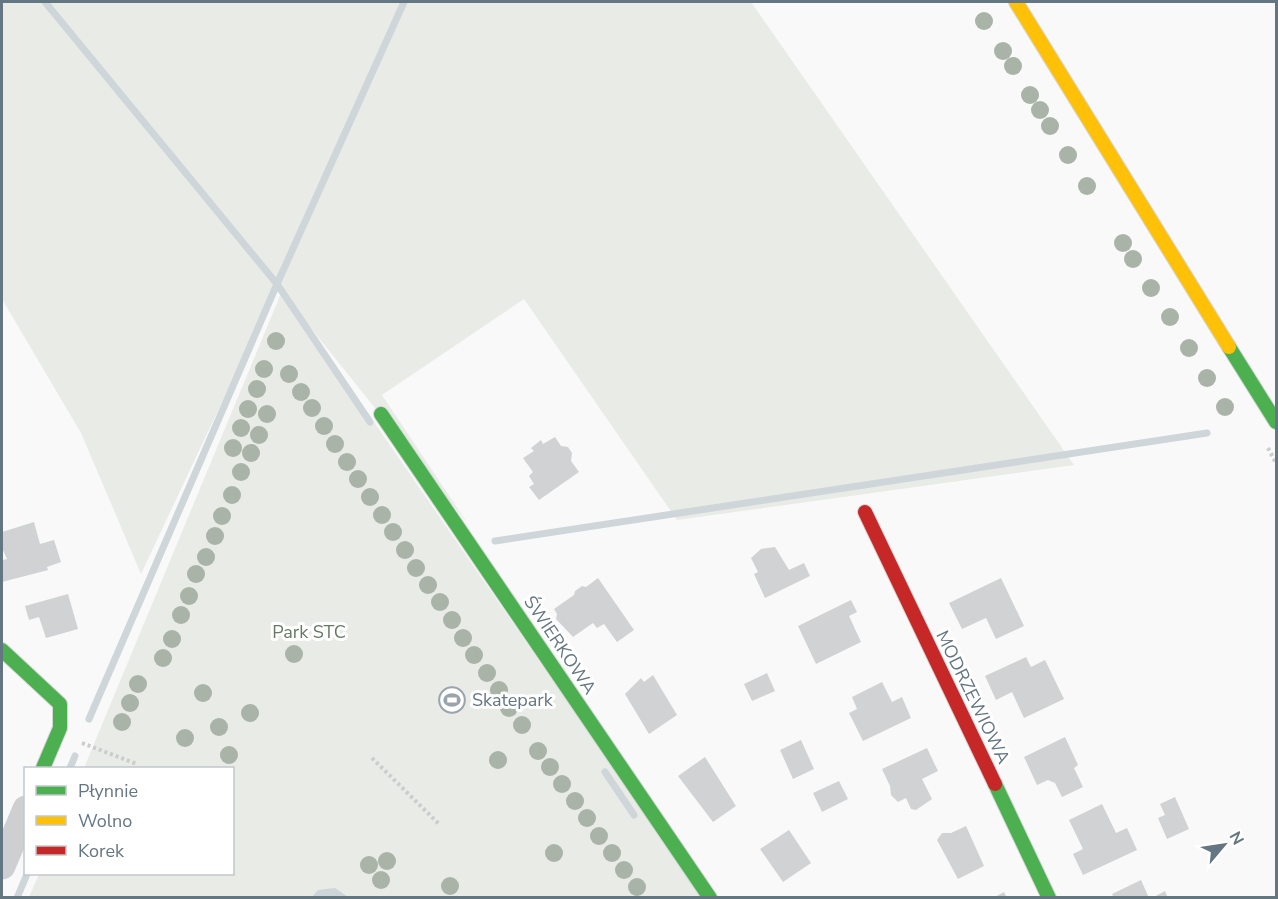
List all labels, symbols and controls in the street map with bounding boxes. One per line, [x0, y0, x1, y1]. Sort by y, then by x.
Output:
street label: ŚWIERKOWA [518, 591, 602, 699]
park label: Park STC [272, 620, 346, 644]
street label: MODRZEWIOWA [930, 626, 1016, 768]
sports icon: Skatepark [437, 685, 467, 715]
place label: Skatepark [472, 688, 554, 712]
legend [24, 767, 234, 875]
text: Płynnie [78, 779, 138, 803]
text: Wolno [78, 809, 132, 833]
north arrow [1194, 815, 1254, 875]
text: N [1224, 828, 1249, 849]
text: Korek [78, 839, 125, 863]

